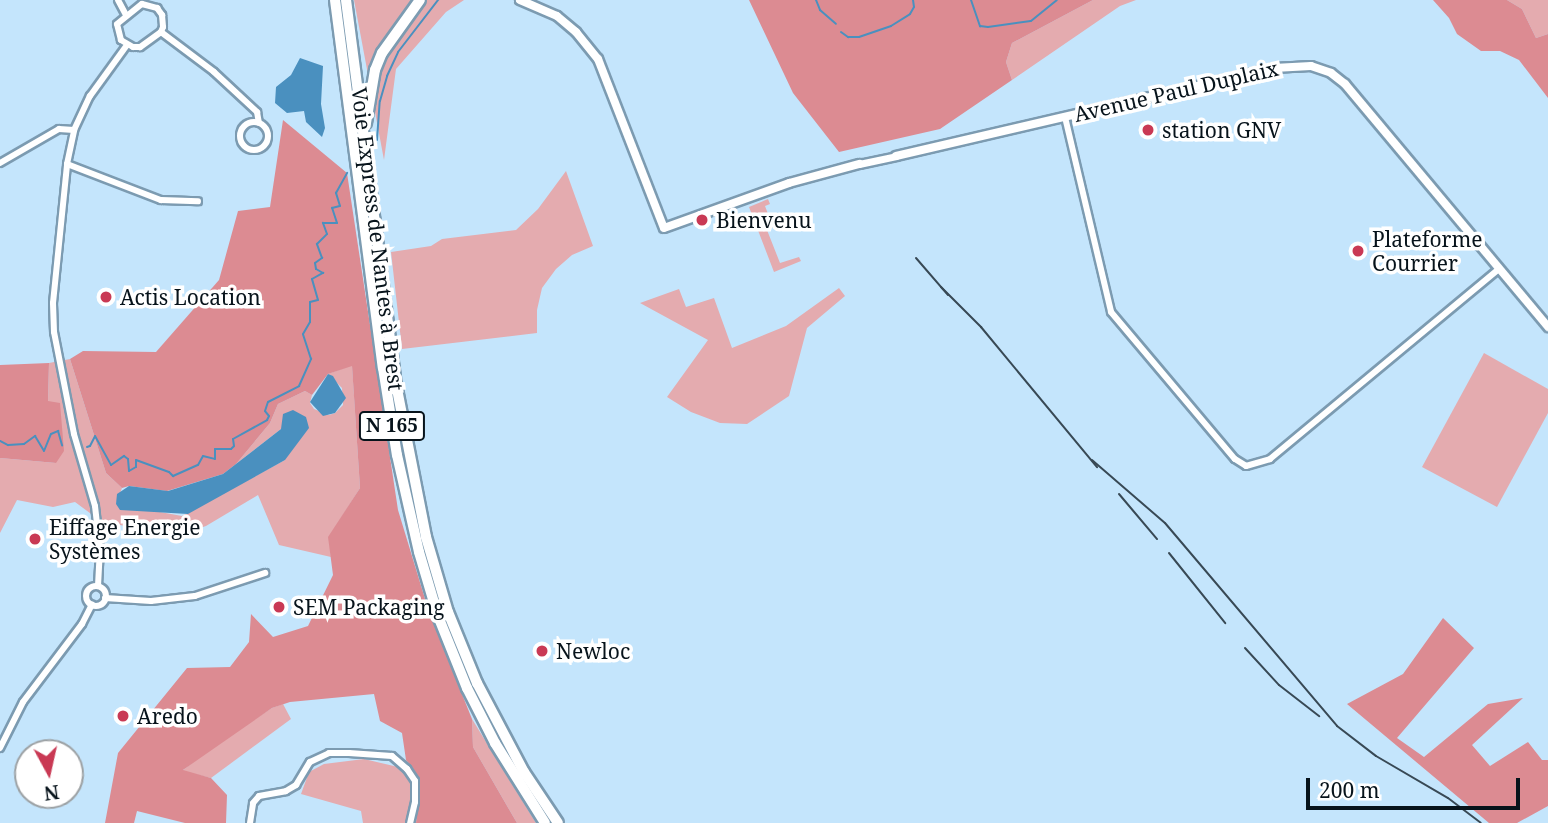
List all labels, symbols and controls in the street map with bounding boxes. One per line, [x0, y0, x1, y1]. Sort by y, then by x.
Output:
street label: Avenue Paul Duplaix [1071, 55, 1281, 127]
street label: Voie Express de Nantes à Brest [347, 86, 409, 392]
place label: station GNV [1162, 117, 1281, 143]
marker: station GNV [1140, 122, 1156, 138]
place label: Bienvenu [716, 207, 812, 233]
marker: Bienvenu [694, 212, 710, 228]
place label: Plateforme Courrier [1372, 226, 1482, 276]
marker: Plateforme Courrier [1350, 243, 1366, 259]
place label: Actis Location [120, 284, 261, 310]
marker: Actis Location [98, 289, 114, 305]
road number: N 165 [359, 410, 425, 442]
place label: Eiffage Energie Systèmes [49, 514, 200, 564]
marker: Eiffage Energie Systèmes [27, 531, 43, 547]
place label: SEM Packaging [293, 594, 444, 620]
marker: SEM Packaging [271, 599, 287, 615]
place label: Newloc [556, 638, 630, 664]
marker: Newloc [534, 643, 550, 659]
place label: Aredo [137, 703, 198, 729]
marker: Aredo [115, 708, 131, 724]
north arrow [14, 739, 84, 809]
scale bar [1310, 764, 1524, 808]
text: 200 m [1319, 776, 1380, 804]
text: N [42, 779, 61, 807]

